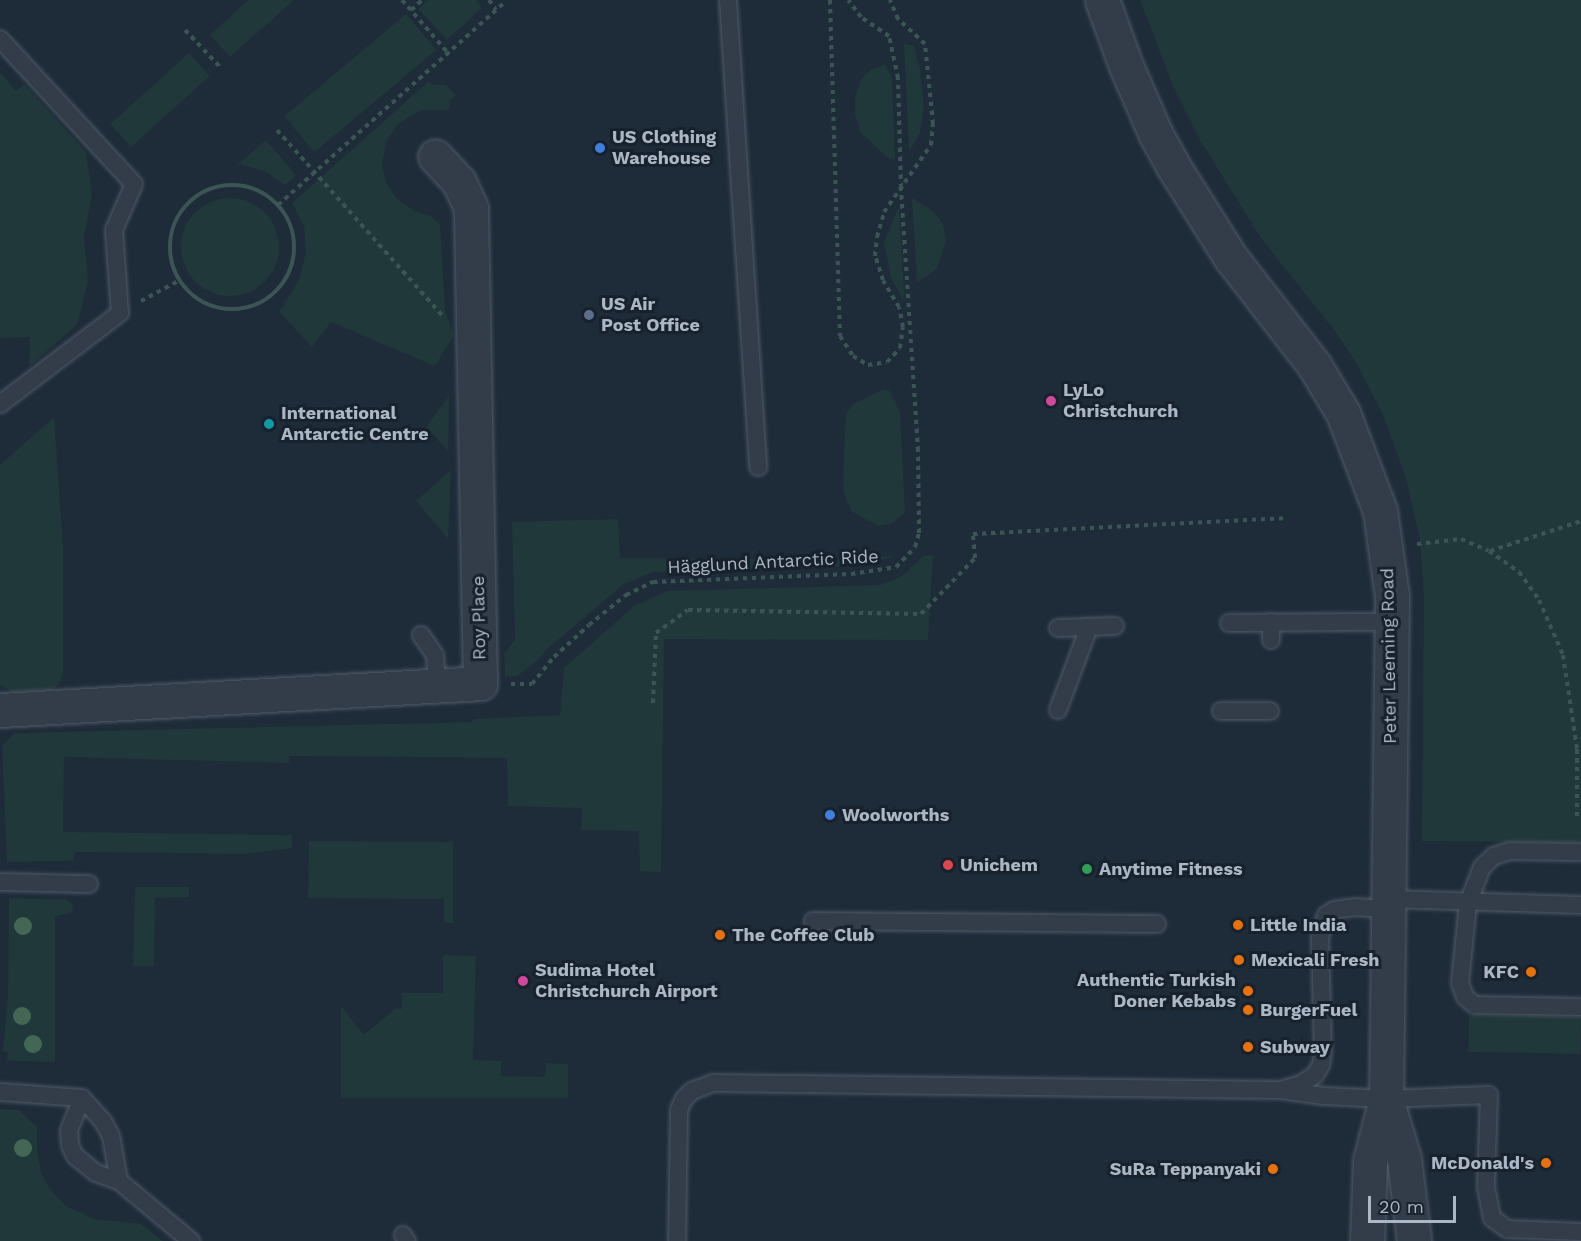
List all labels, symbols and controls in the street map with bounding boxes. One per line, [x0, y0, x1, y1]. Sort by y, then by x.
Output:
place label: US Clothing Warehouse [612, 127, 716, 170]
marker: US Clothing Warehouse [593, 141, 607, 155]
place label: US Air Post Office [601, 294, 700, 336]
marker: US Air Post Office [582, 308, 596, 322]
place label: LyLo Christchurch [1063, 380, 1178, 422]
marker: LyLo Christchurch [1044, 394, 1058, 408]
place label: International Antarctic Centre [281, 403, 429, 446]
marker: International Antarctic Centre [262, 417, 276, 431]
street label: Hägglund Antarctic Ride [666, 546, 880, 578]
street label: Peter Leeming Road [1377, 568, 1401, 744]
street label: Roy Place [467, 575, 491, 661]
place label: Woolworths [842, 804, 949, 826]
marker: Woolworths [823, 808, 837, 822]
place label: Unichem [960, 854, 1038, 876]
marker: Unichem [941, 858, 955, 872]
place label: Anytime Fitness [1099, 858, 1243, 880]
marker: Anytime Fitness [1080, 862, 1094, 876]
place label: Little India [1250, 914, 1346, 936]
marker: Little India [1231, 918, 1245, 932]
place label: The Coffee Club [732, 924, 874, 946]
marker: The Coffee Club [713, 928, 727, 942]
place label: Mexicali Fresh [1251, 949, 1380, 971]
marker: Mexicali Fresh [1232, 953, 1246, 967]
place label: Sudima Hotel Christchurch Airport [535, 960, 718, 1002]
place label: KFC [1483, 961, 1519, 983]
marker: KFC [1524, 965, 1538, 979]
place label: Authentic Turkish Doner Kebabs [1077, 970, 1236, 1012]
marker: Sudima Hotel Christchurch Airport [516, 974, 530, 988]
marker: Authentic Turkish Doner Kebabs [1241, 984, 1255, 998]
place label: BurgerFuel [1260, 999, 1357, 1021]
marker: BurgerFuel [1241, 1003, 1255, 1017]
place label: Subway [1260, 1036, 1330, 1058]
marker: Subway [1241, 1040, 1255, 1054]
place label: McDonald's [1431, 1152, 1534, 1174]
marker: McDonald's [1539, 1156, 1553, 1170]
place label: SuRa Teppanyaki [1109, 1158, 1261, 1180]
marker: SuRa Teppanyaki [1266, 1162, 1280, 1176]
scale bar [1371, 1184, 1460, 1222]
text: 20 m [1379, 1196, 1424, 1217]

